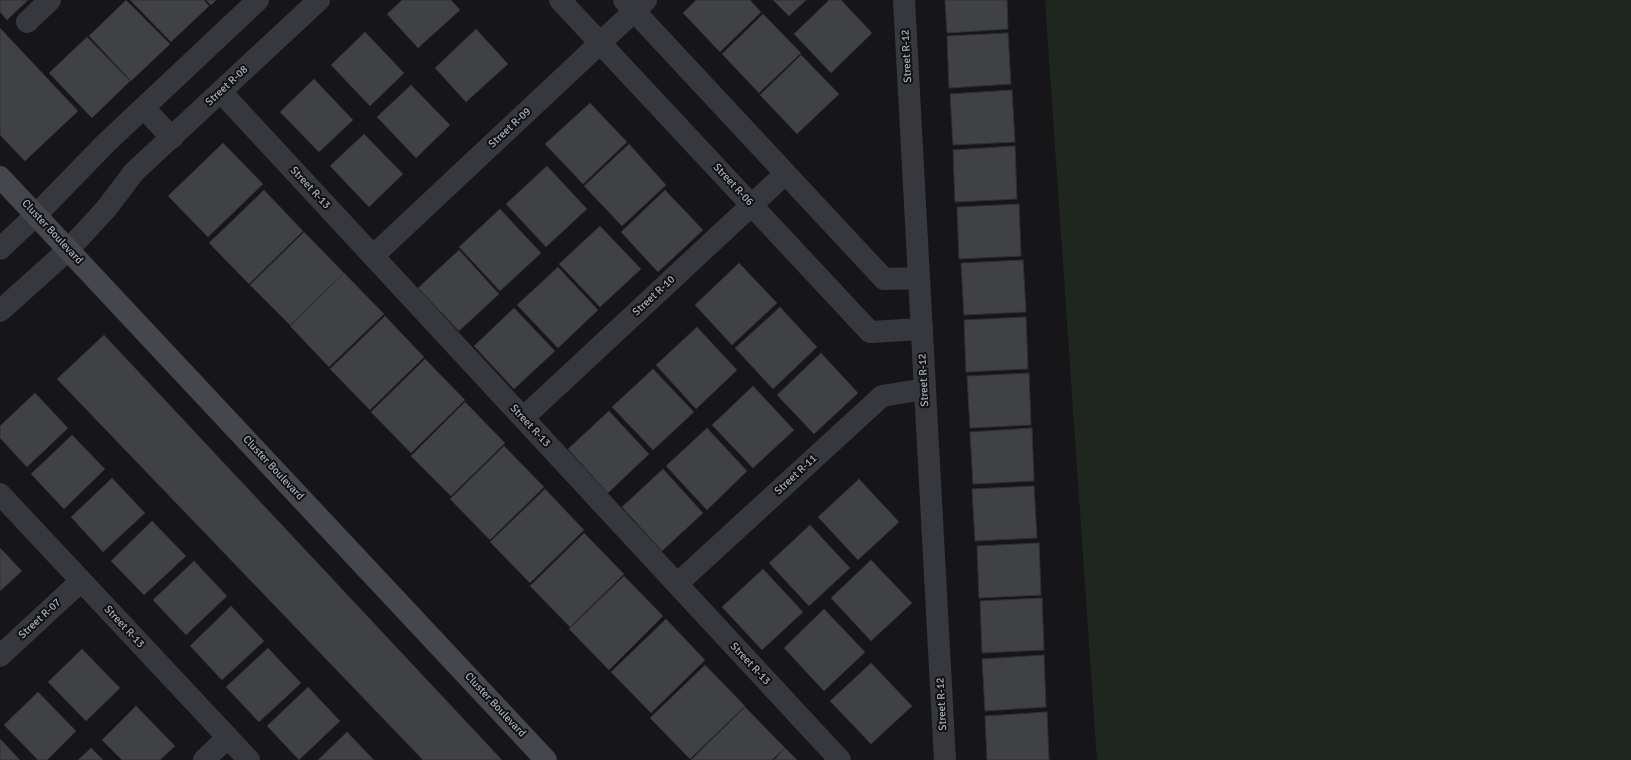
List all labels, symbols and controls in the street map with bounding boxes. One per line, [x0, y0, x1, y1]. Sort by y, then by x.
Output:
street label: Street R-12 [899, 29, 915, 83]
street label: Street R-08 [203, 63, 251, 109]
street label: Street R-09 [486, 105, 534, 151]
street label: Street R-06 [710, 161, 756, 209]
street label: Street R-13 [287, 164, 333, 212]
street label: Cluster Boulevard [19, 197, 85, 267]
street label: Street R-10 [630, 273, 678, 319]
street label: Street R-12 [916, 353, 932, 407]
street label: Street R-13 [507, 402, 553, 450]
street label: Cluster Boulevard [240, 433, 306, 503]
street label: Street R-11 [772, 452, 820, 498]
street label: Street R-07 [16, 596, 64, 642]
street label: Street R-13 [101, 603, 147, 651]
street label: Street R-13 [727, 640, 773, 688]
street label: Cluster Boulevard [462, 670, 528, 740]
street label: Street R-12 [934, 677, 950, 731]

